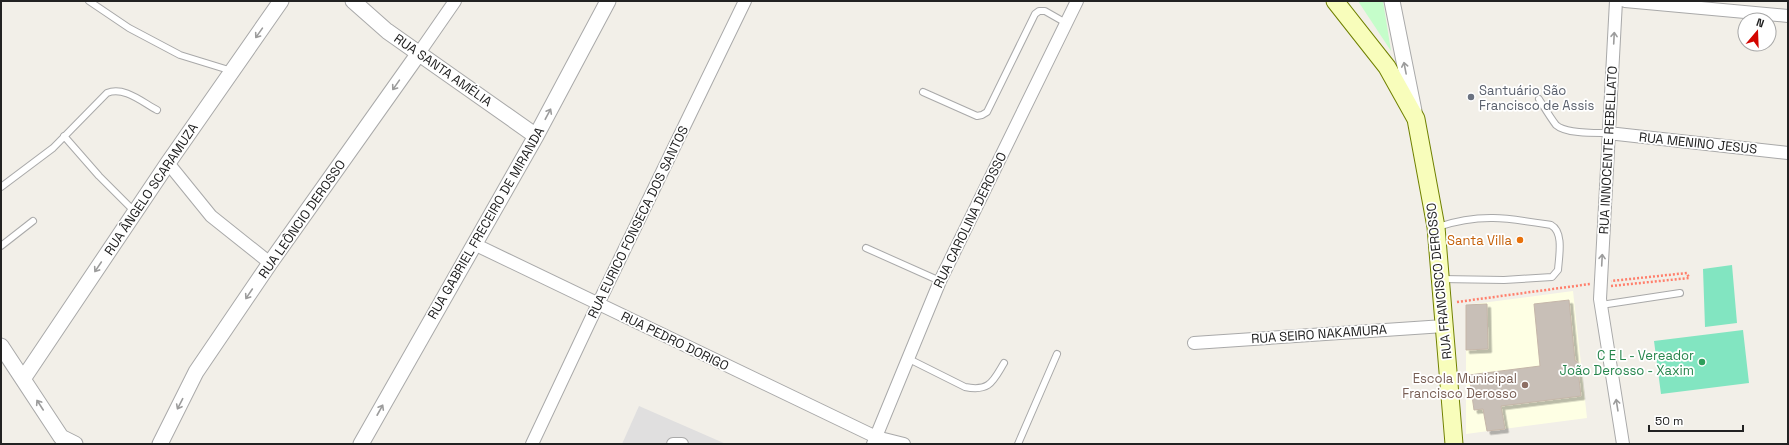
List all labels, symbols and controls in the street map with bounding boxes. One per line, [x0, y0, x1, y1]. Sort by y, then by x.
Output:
north arrow [1737, 12, 1777, 52]
text: N [1754, 15, 1766, 30]
one-way arrow [255, 27, 263, 38]
street label: RUA SANTA AMÉLIA [391, 30, 495, 110]
one-way arrow [1610, 32, 1617, 45]
one-way arrow [1401, 61, 1409, 74]
street label: RUA INNOCENTE REBELLATO [1595, 65, 1621, 235]
one-way arrow [392, 79, 400, 90]
place label: Santuário São Francisco de Assis [1479, 82, 1594, 114]
marker: Santuário São Francisco de Assis [1466, 92, 1476, 102]
one-way arrow [545, 108, 552, 120]
street label: RUA ÂNGELO SCARAMUZA [100, 120, 202, 258]
street label: RUA EURICO FONSECA DOS SANTOS [584, 123, 692, 321]
street label: RUA GABRIEL FRECEIRO DE MIRANDA [424, 124, 548, 322]
street label: RUA MENINO JESUS [1638, 128, 1758, 158]
street label: RUA CAROLINA DEROSSO [930, 149, 1010, 291]
street label: RUA LEÔNCIO DEROSSO [255, 156, 349, 282]
street label: RUA FRANCISCO DEROSSO [1422, 202, 1456, 360]
place label: Santa Villa [1447, 232, 1513, 249]
marker: Santa Villa [1515, 235, 1525, 245]
one-way arrow [1598, 254, 1606, 267]
one-way arrow [94, 261, 102, 272]
one-way arrow [245, 289, 253, 300]
street label: RUA PEDRO DORIGO [618, 307, 732, 375]
street label: RUA SEIRO NAKAMURA [1251, 321, 1387, 347]
place label: C E L - Vereador João Derosso - Xaxim [1560, 347, 1694, 379]
marker: C E L - Vereador João Derosso - Xaxim [1697, 357, 1707, 367]
place label: Escola Municipal Francisco Derosso [1402, 370, 1517, 402]
marker: Escola Municipal Francisco Derosso [1520, 380, 1530, 390]
one-way arrow [176, 398, 183, 410]
one-way arrow [1613, 399, 1621, 412]
one-way arrow [36, 400, 44, 411]
one-way arrow [377, 404, 385, 416]
scale bar [1649, 407, 1743, 433]
text: 50 m [1655, 413, 1683, 429]

